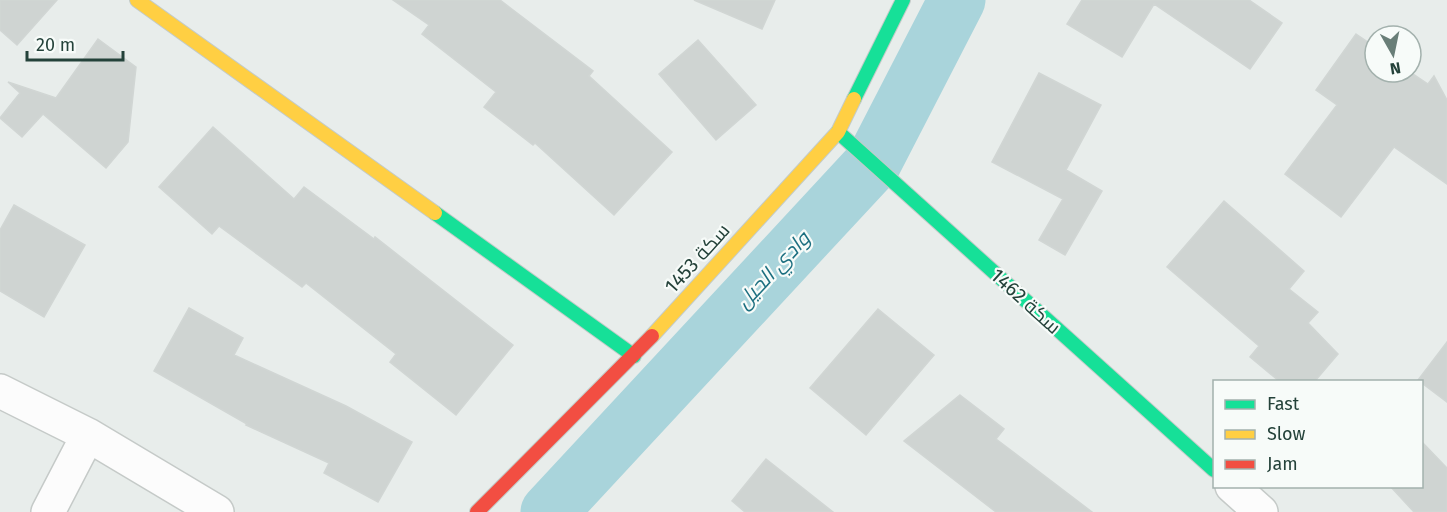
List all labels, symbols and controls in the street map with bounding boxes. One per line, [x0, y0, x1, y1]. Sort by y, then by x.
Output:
scale bar [27, 24, 123, 62]
north arrow [1363, 24, 1423, 84]
text: 20 m [36, 34, 75, 56]
text: N [1389, 58, 1402, 79]
street label: سكة 1453 [659, 218, 735, 298]
water label: وادي الحيل [731, 225, 819, 317]
street label: سكة 1462 [986, 263, 1066, 339]
legend [1213, 380, 1423, 488]
text: Fast [1267, 393, 1300, 415]
text: Slow [1267, 423, 1306, 445]
text: Jam [1267, 453, 1298, 475]

